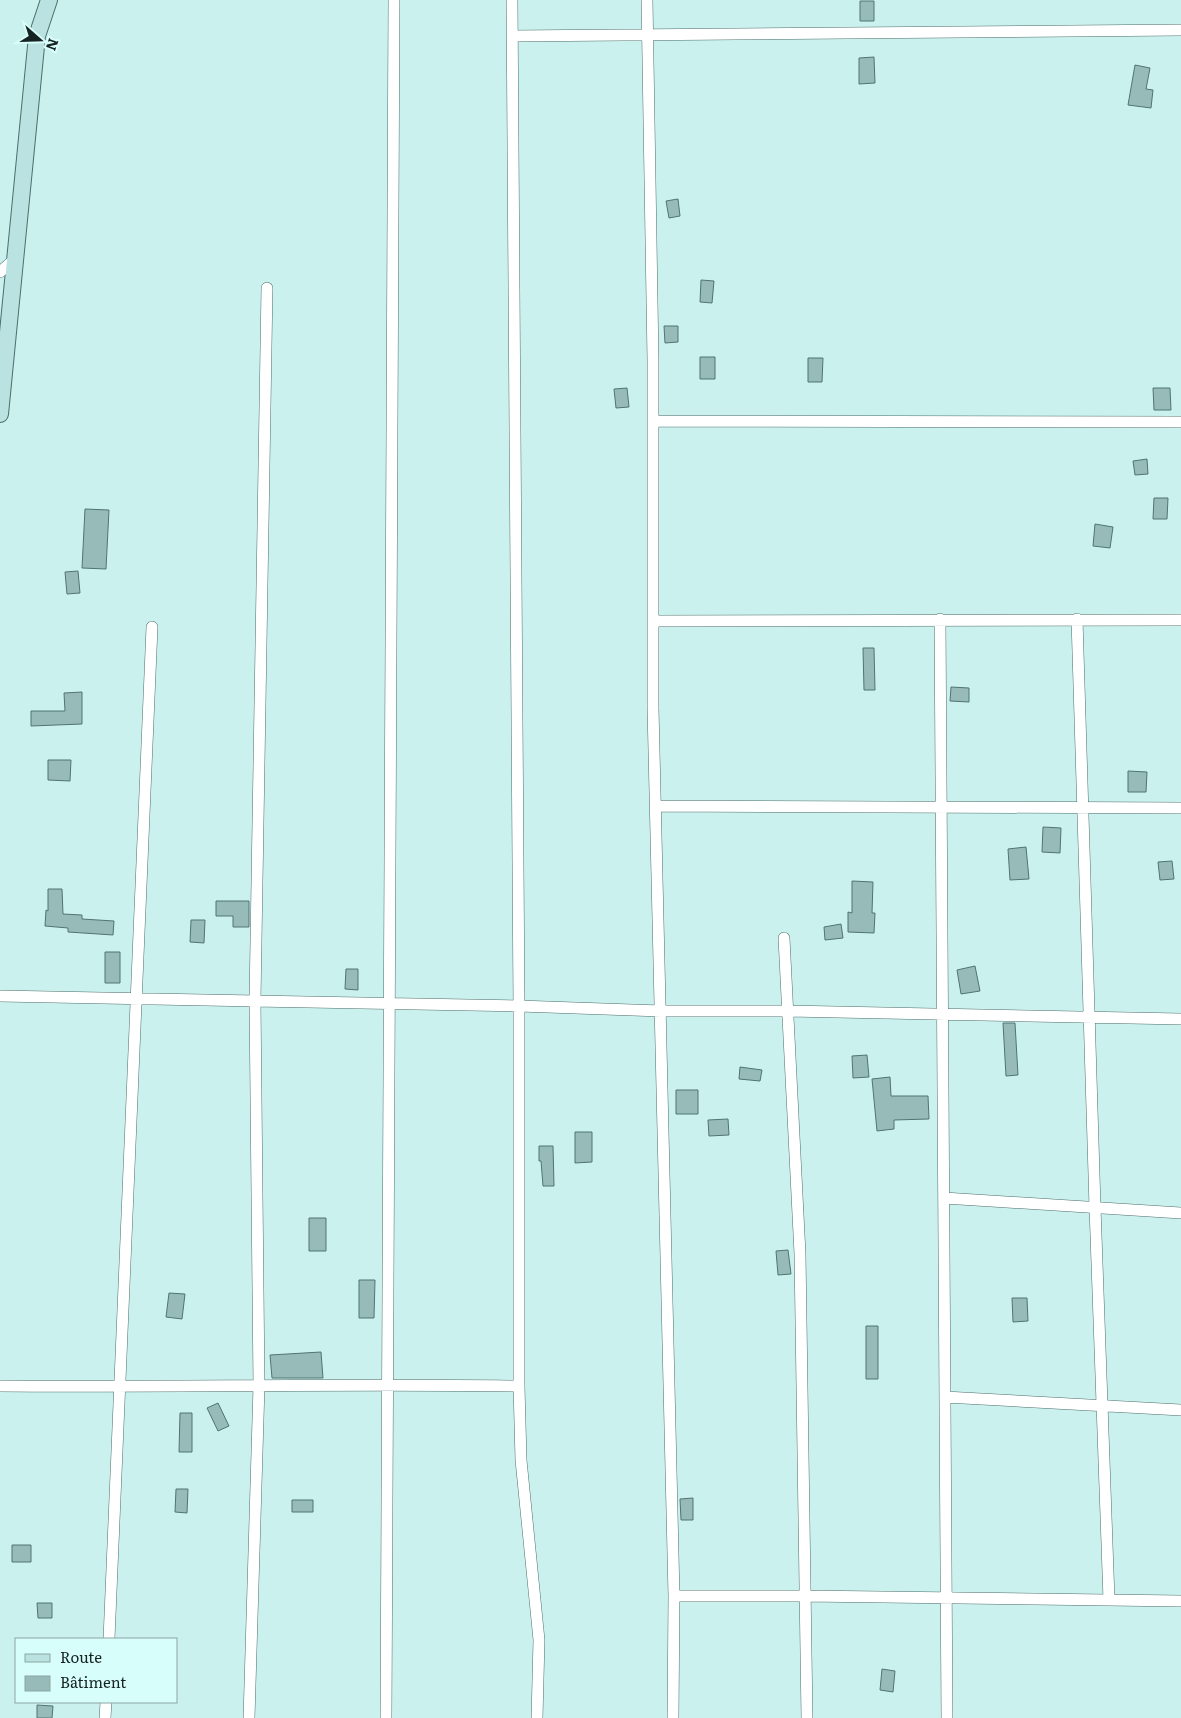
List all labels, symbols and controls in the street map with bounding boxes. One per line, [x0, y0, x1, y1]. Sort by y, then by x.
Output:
north arrow [15, 15, 65, 65]
text: N [42, 36, 65, 54]
legend [15, 1638, 178, 1703]
text: Route [60, 1645, 102, 1668]
text: Bâtiment [60, 1670, 126, 1693]

